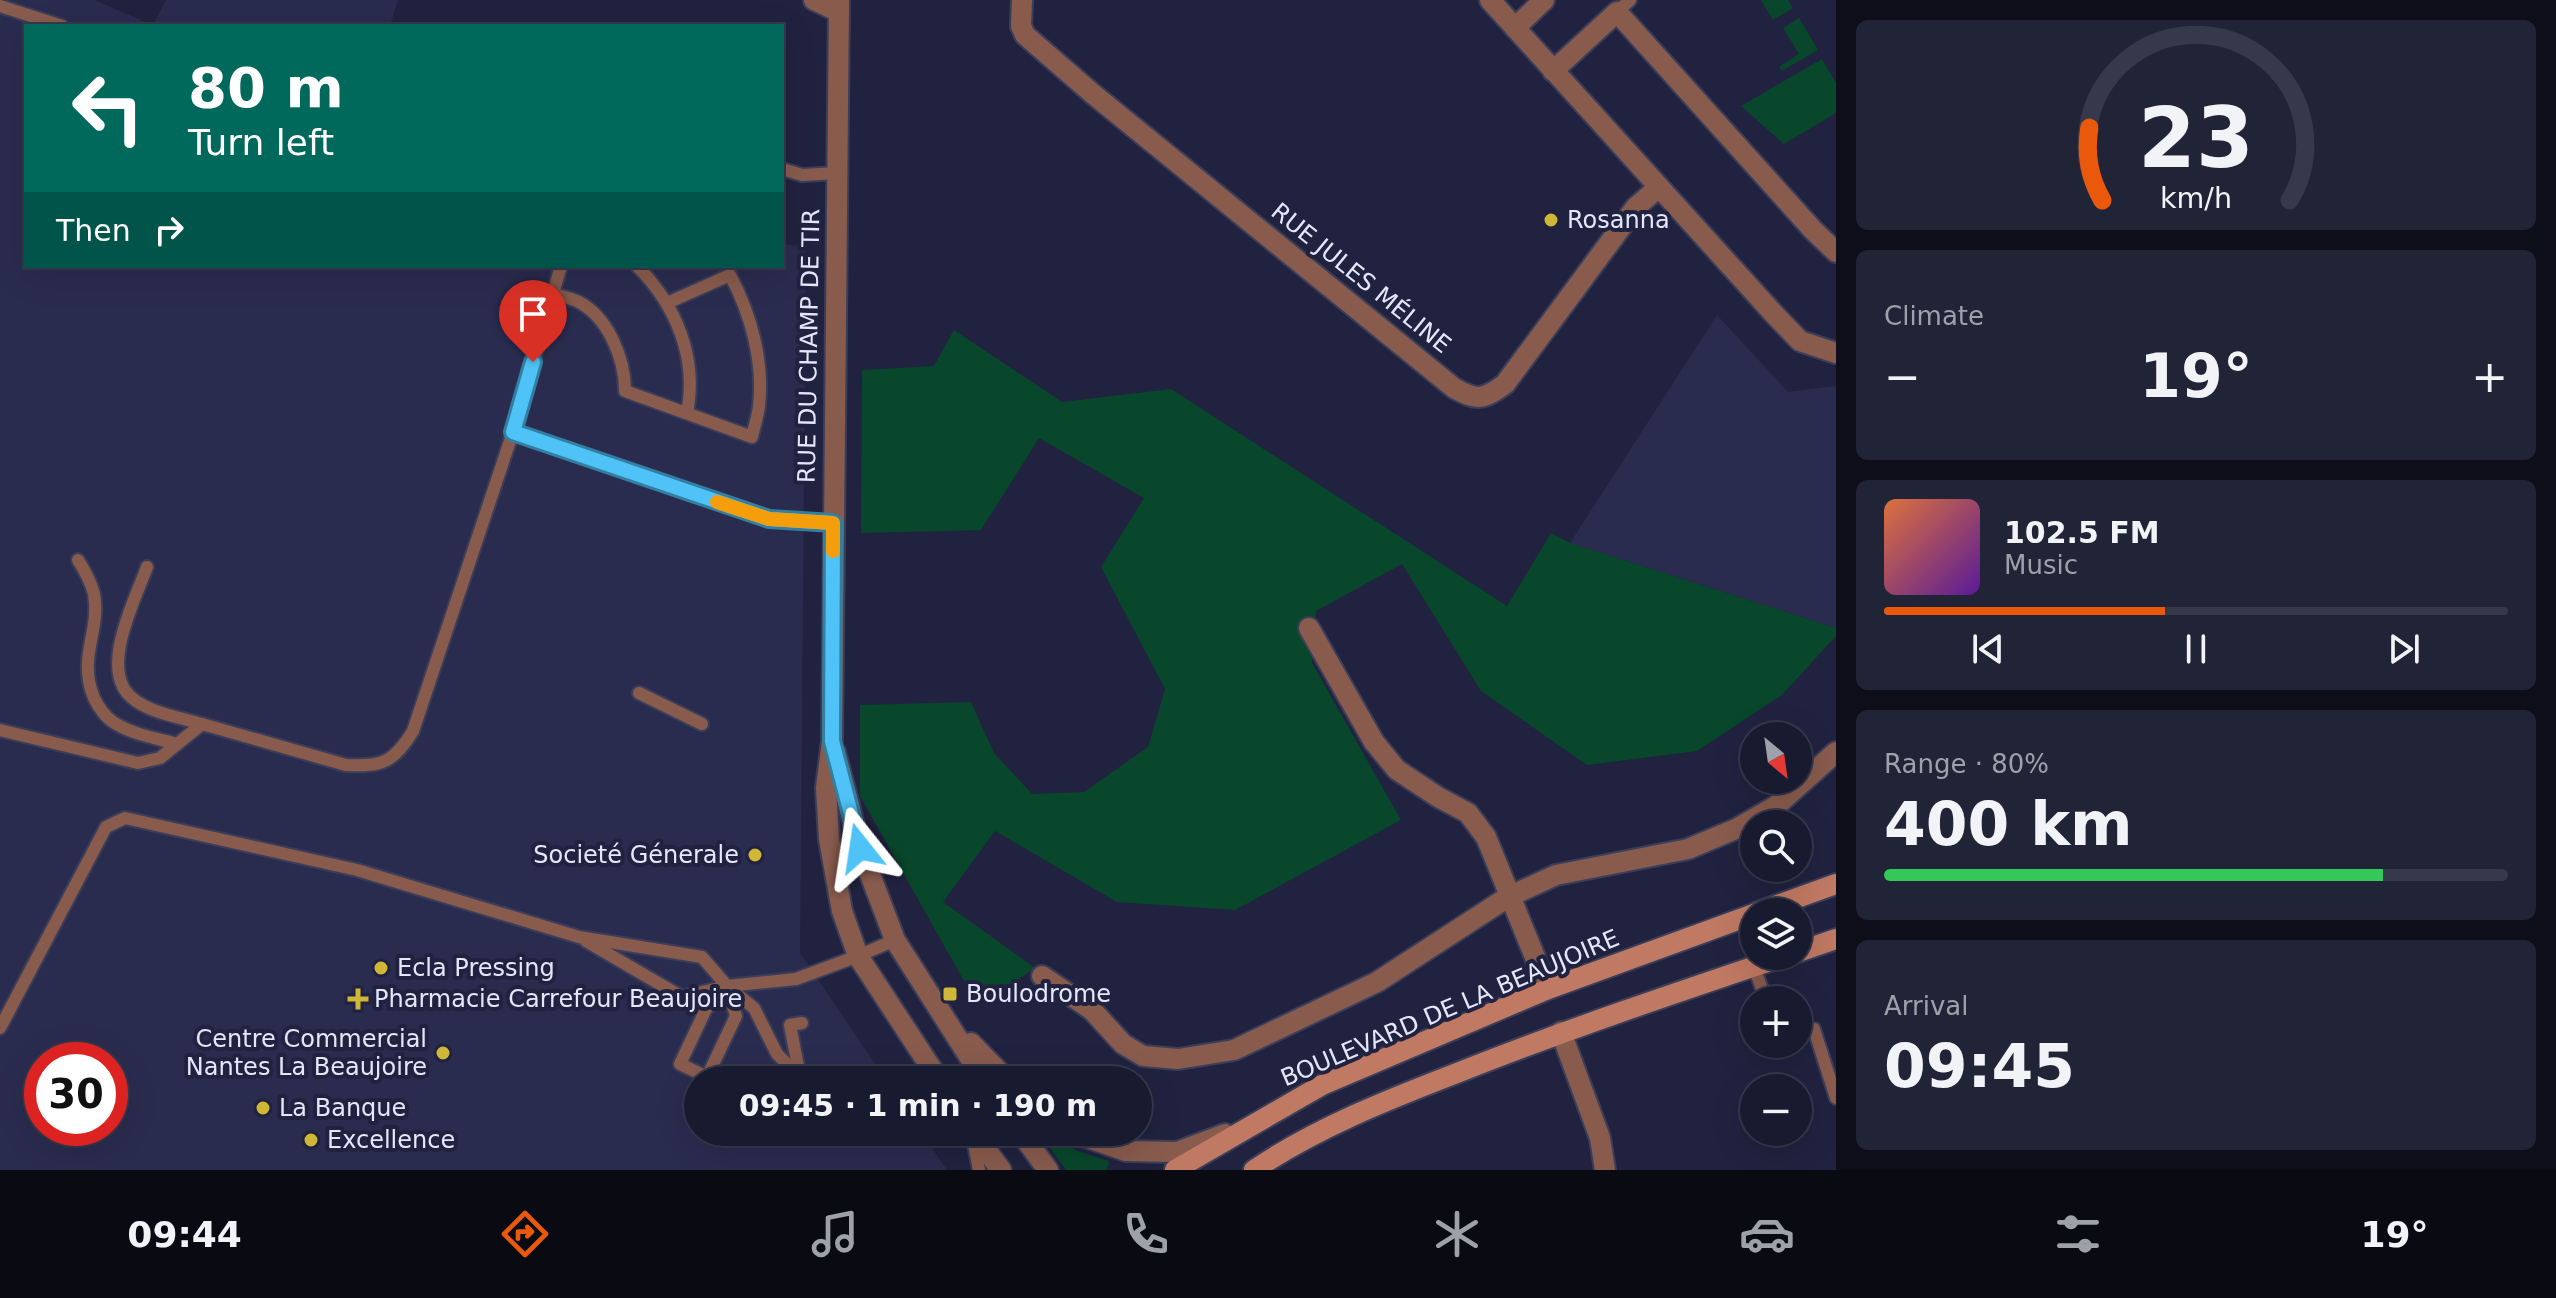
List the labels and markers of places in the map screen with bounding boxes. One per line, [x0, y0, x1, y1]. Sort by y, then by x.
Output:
place label: Rosanna [1567, 206, 1670, 234]
marker: Rosanna [1542, 211, 1560, 229]
pin [499, 280, 567, 362]
place label: Societé Génerale [533, 841, 739, 869]
marker: Societé Génerale [746, 846, 764, 864]
place label: Ecla Pressing [397, 954, 555, 982]
marker: Ecla Pressing [372, 959, 390, 977]
place label: Boulodrome [966, 980, 1111, 1008]
place label: Pharmacie Carrefour Beaujoire [374, 985, 742, 1013]
marker: Boulodrome [941, 985, 959, 1003]
marker: Pharmacie Carrefour Beaujoire [349, 990, 367, 1008]
place label: Centre Commercial Nantes La Beaujoire [186, 1025, 427, 1081]
marker: Centre Commercial Nantes La Beaujoire [434, 1044, 452, 1062]
place label: La Banque [279, 1094, 406, 1122]
marker: La Banque [254, 1099, 272, 1117]
place label: Excellence [327, 1126, 455, 1154]
marker: Excellence [302, 1131, 320, 1149]

